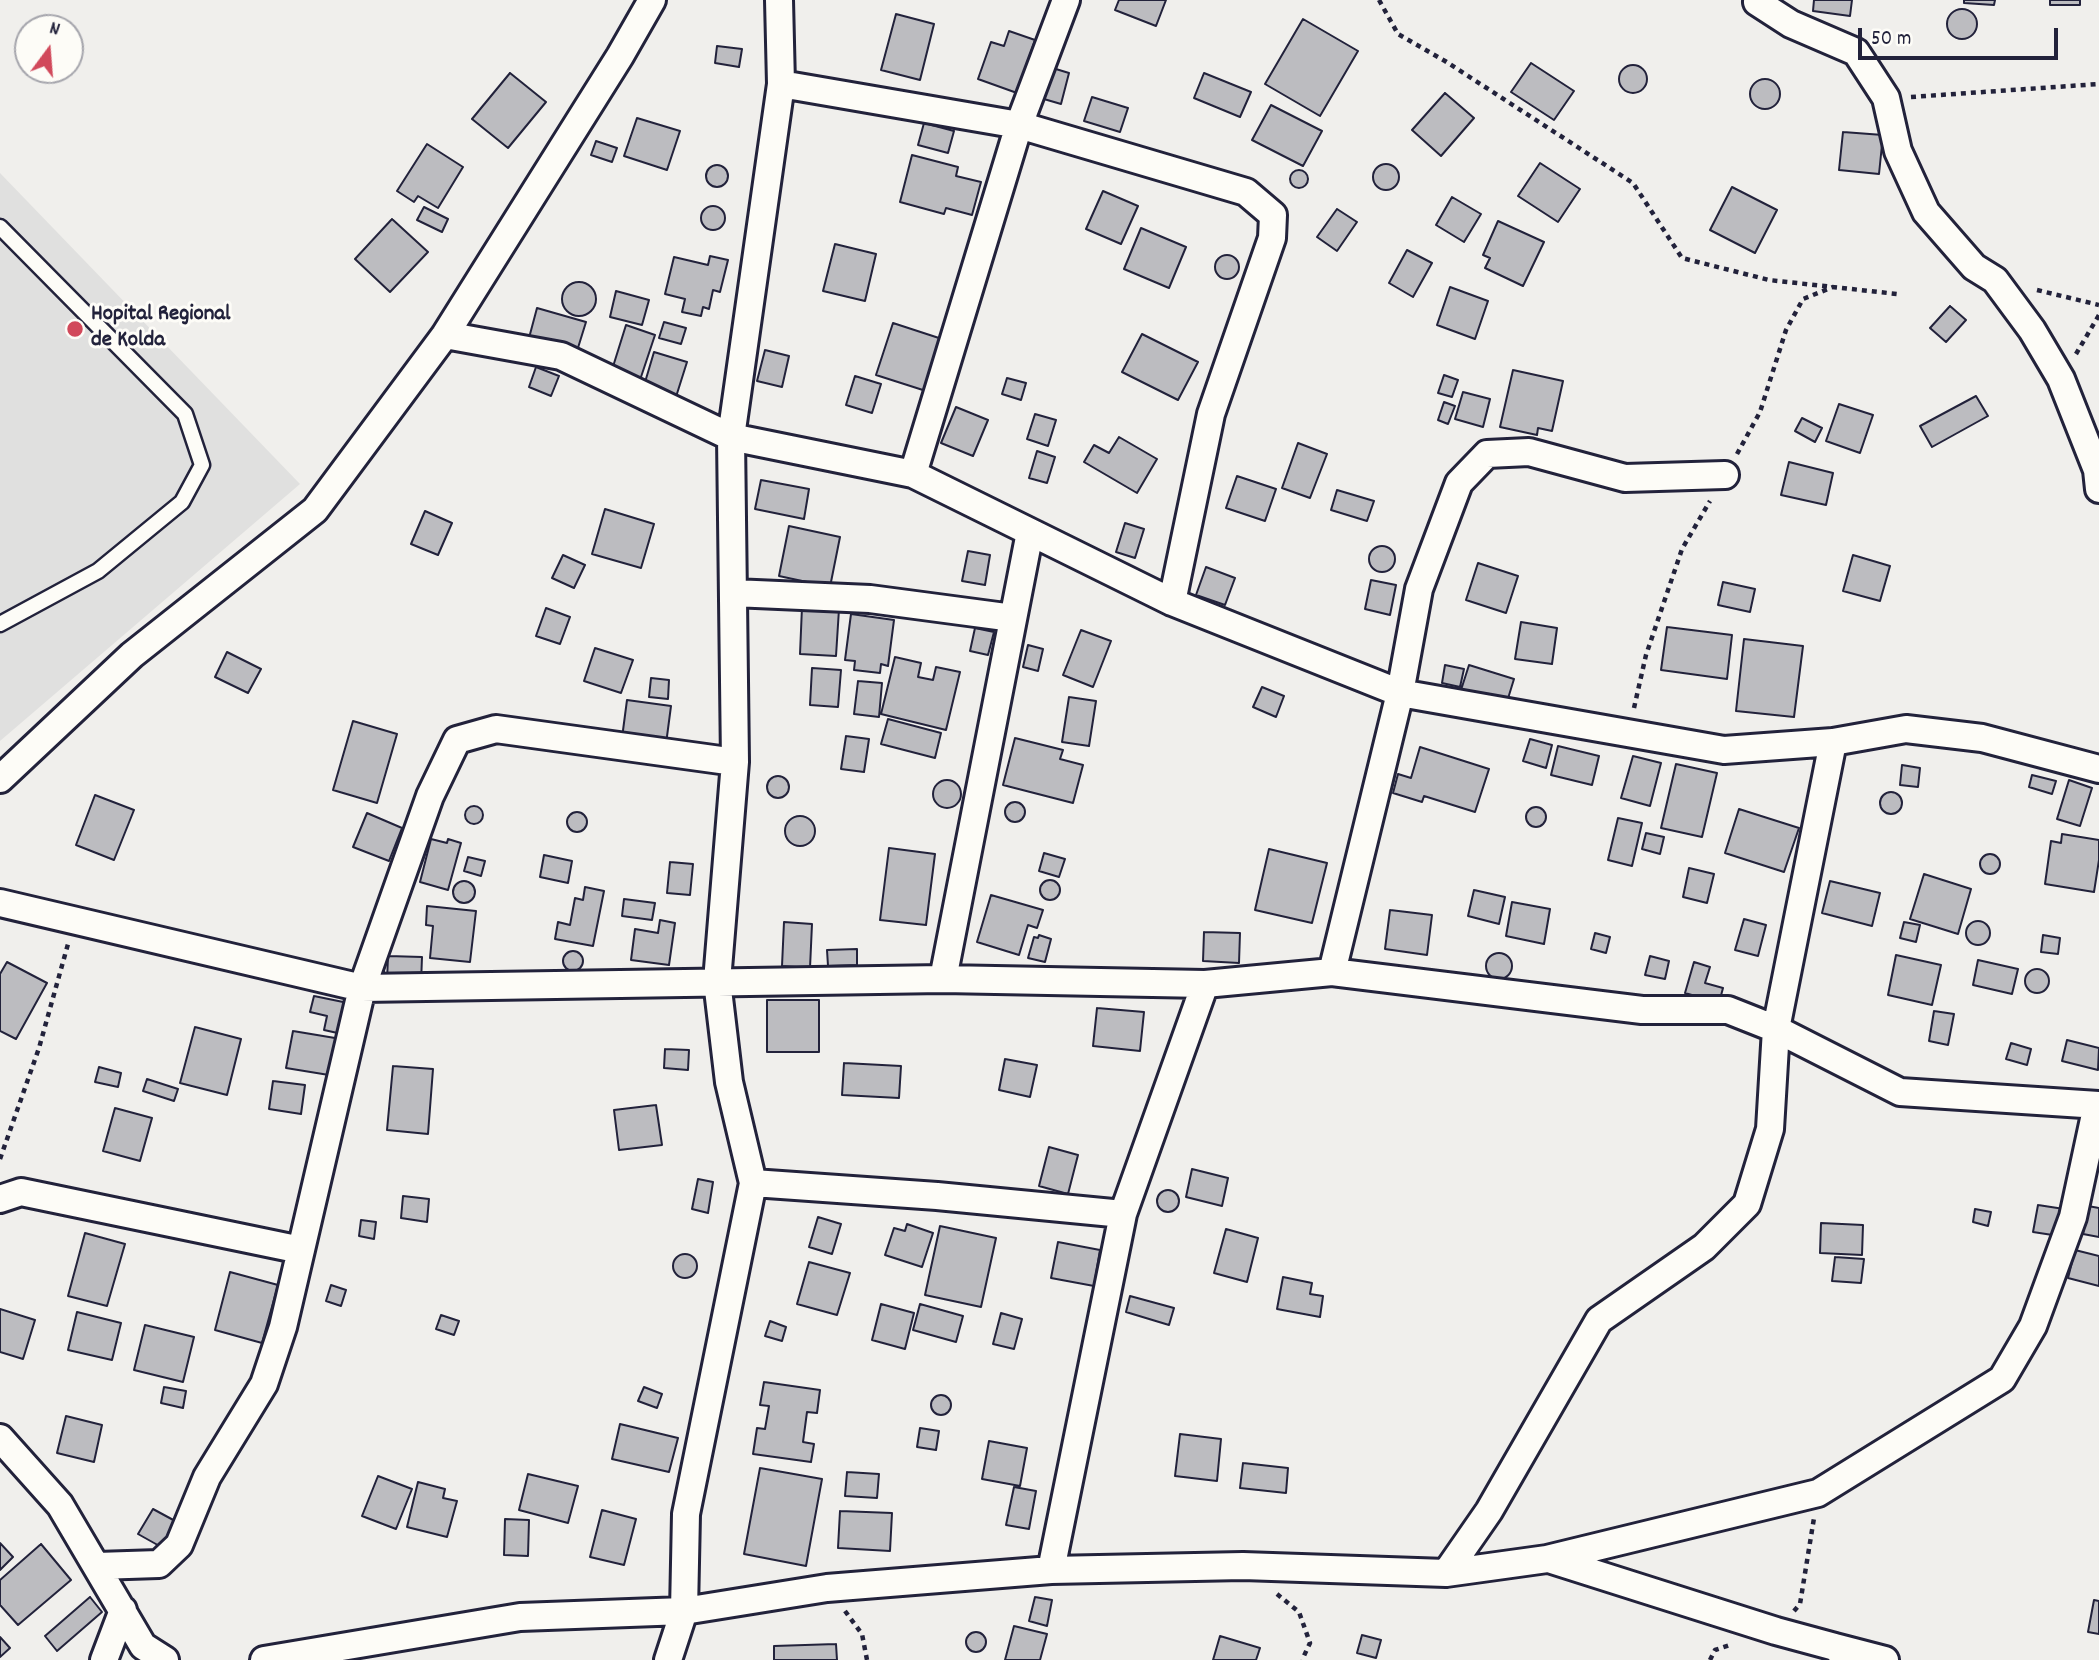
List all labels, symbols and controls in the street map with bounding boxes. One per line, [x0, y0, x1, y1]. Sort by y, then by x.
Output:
north arrow [14, 14, 84, 84]
scale bar [1861, 14, 2060, 58]
text: N [46, 16, 63, 45]
text: 50 m [1871, 25, 1911, 55]
place label: Hopital Regional de Kolda [91, 302, 231, 356]
marker: Hopital Regional de Kolda [65, 319, 85, 339]

